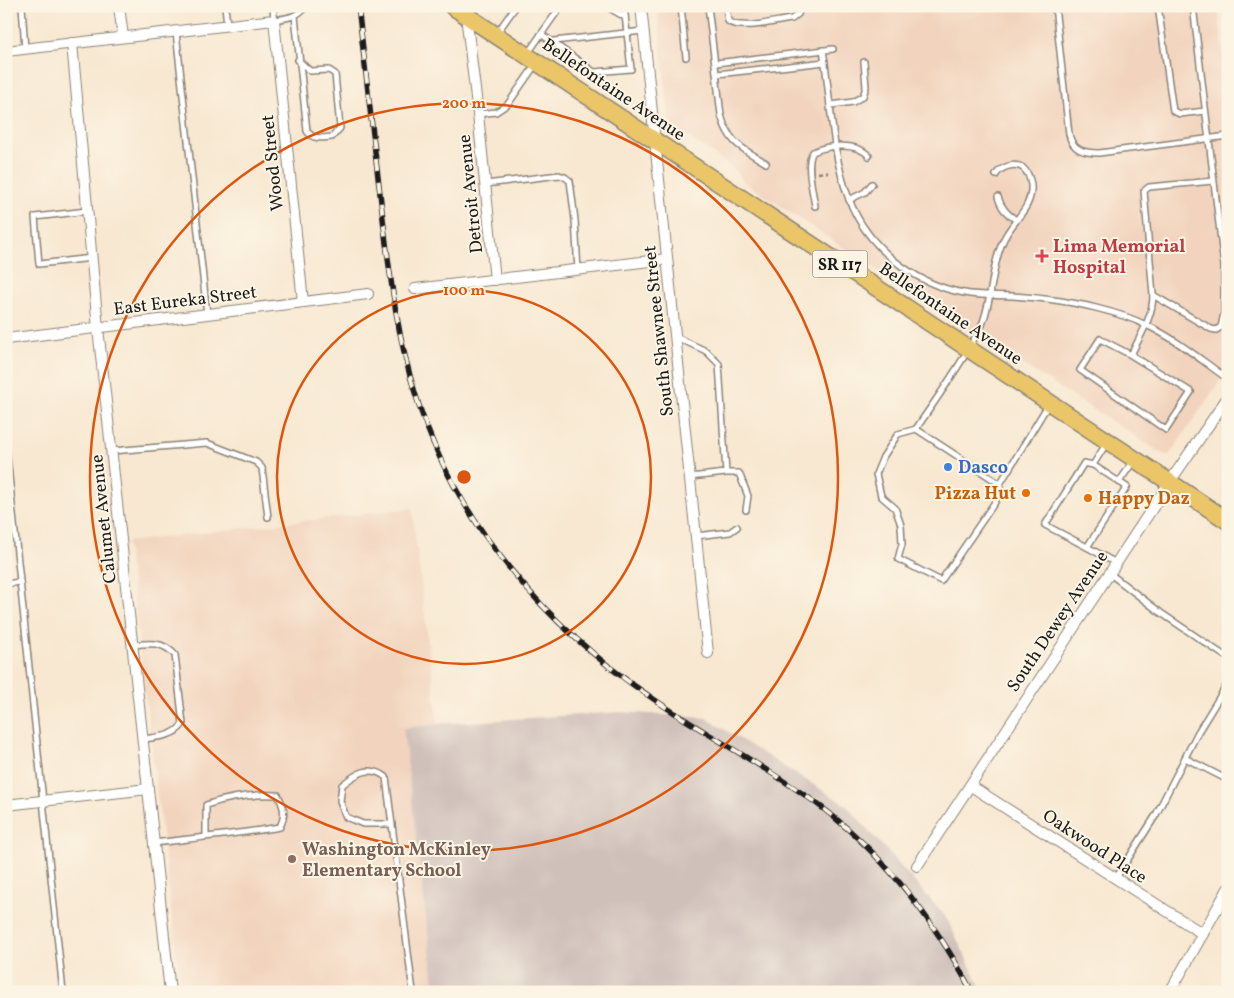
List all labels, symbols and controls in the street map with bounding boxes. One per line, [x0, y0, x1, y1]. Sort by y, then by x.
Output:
street label: Bellefontaine Avenue [537, 33, 690, 148]
text: 200 m [442, 94, 486, 115]
street label: Wood Street [256, 113, 291, 212]
street label: Detroit Avenue [453, 133, 490, 254]
place label: Lima Memorial Hospital [1053, 235, 1185, 281]
street label: South Shawnee Street [638, 244, 681, 418]
marker: Lima Memorial Hospital [1035, 249, 1049, 263]
road number: SR 117 [812, 250, 868, 278]
street label: Bellefontaine Avenue [874, 257, 1027, 372]
street label: East Eureka Street [112, 280, 258, 323]
text: 100 m [443, 281, 486, 302]
street label: Calumet Avenue [85, 453, 124, 585]
place label: Dasco [958, 456, 1008, 481]
marker: Dasco [942, 461, 954, 473]
centre of rings [455, 468, 473, 486]
place label: Pizza Hut [935, 482, 1016, 507]
marker: Pizza Hut [1020, 487, 1032, 499]
place label: Happy Daz [1098, 487, 1190, 512]
marker: Happy Daz [1082, 492, 1094, 504]
street label: South Dewey Avenue [1002, 546, 1115, 697]
street label: Oakwood Place [1037, 804, 1151, 890]
place label: Washington McKinley Elementary School [302, 838, 491, 884]
marker: Washington McKinley Elementary School [286, 853, 298, 865]

